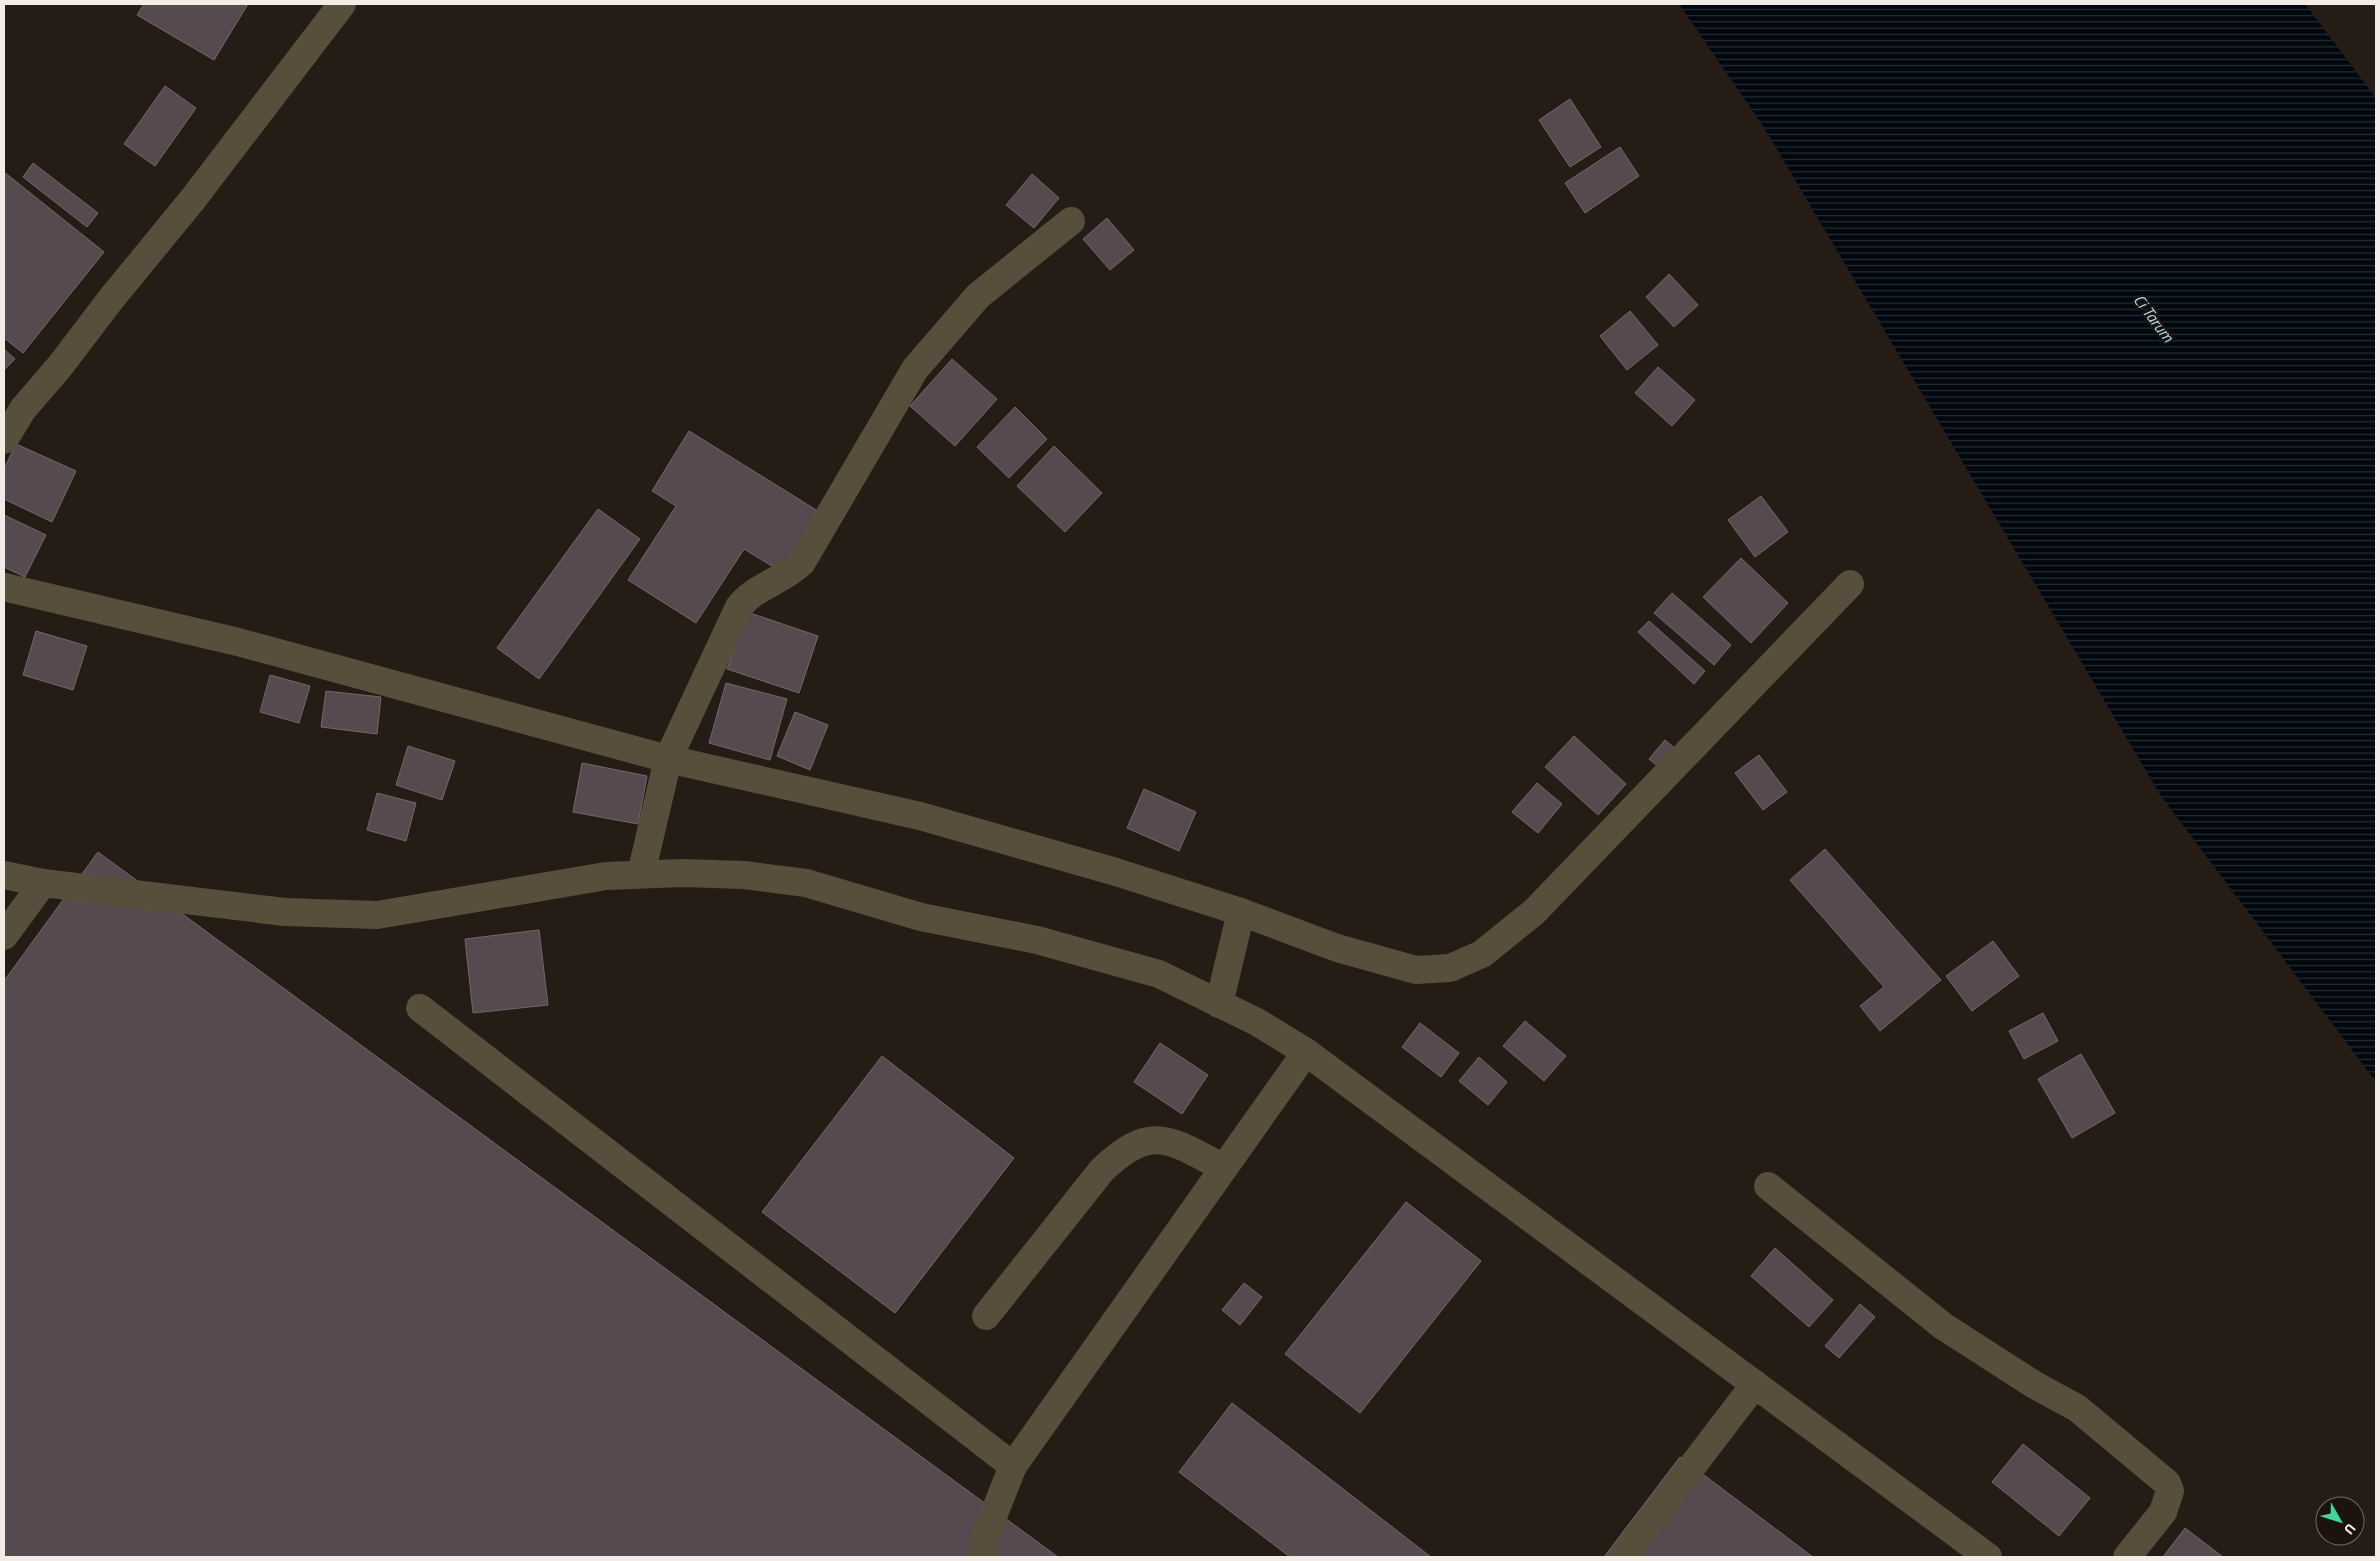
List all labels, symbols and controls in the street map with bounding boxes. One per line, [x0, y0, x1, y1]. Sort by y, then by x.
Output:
water label: Ci Tarum [2128, 289, 2180, 347]
north arrow [2315, 1496, 2365, 1546]
text: U [2339, 1519, 2362, 1540]

